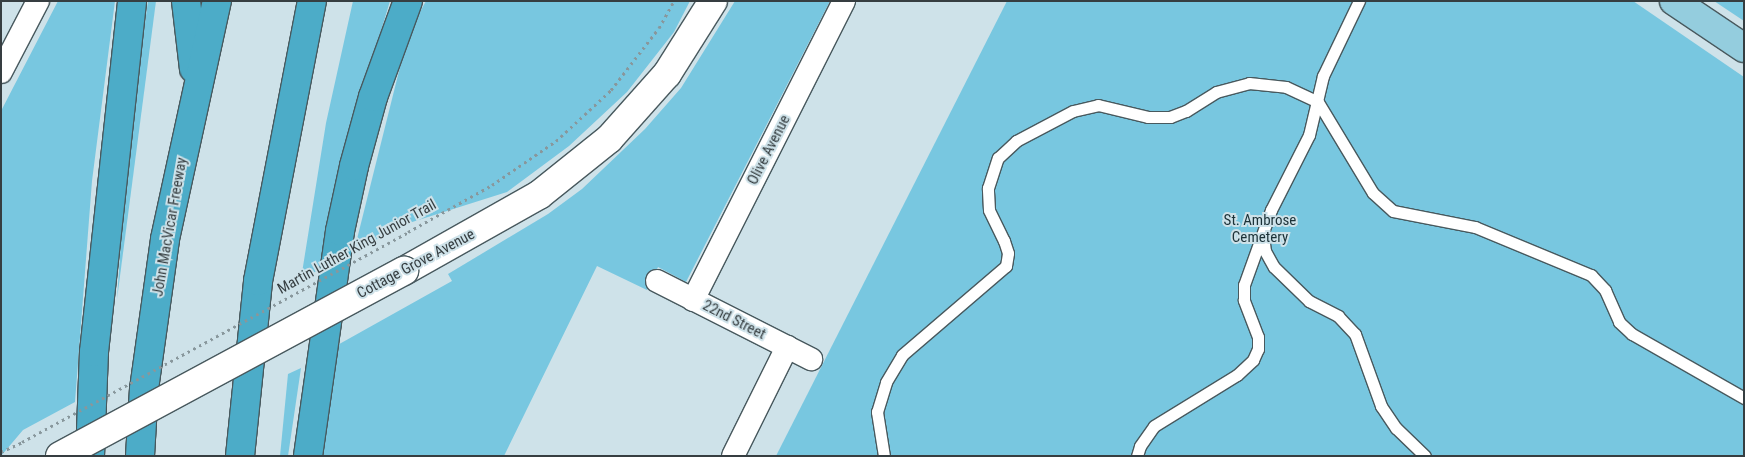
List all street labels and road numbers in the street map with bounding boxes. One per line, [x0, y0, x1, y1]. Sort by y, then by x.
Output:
street label: Olive Avenue [744, 112, 794, 188]
street label: John MacVicar Freeway [149, 156, 191, 298]
street label: Martin Luther King Junior Trail [274, 196, 440, 298]
street label: Cottage Grove Avenue [354, 225, 478, 303]
street label: 22nd Street [700, 297, 768, 343]

